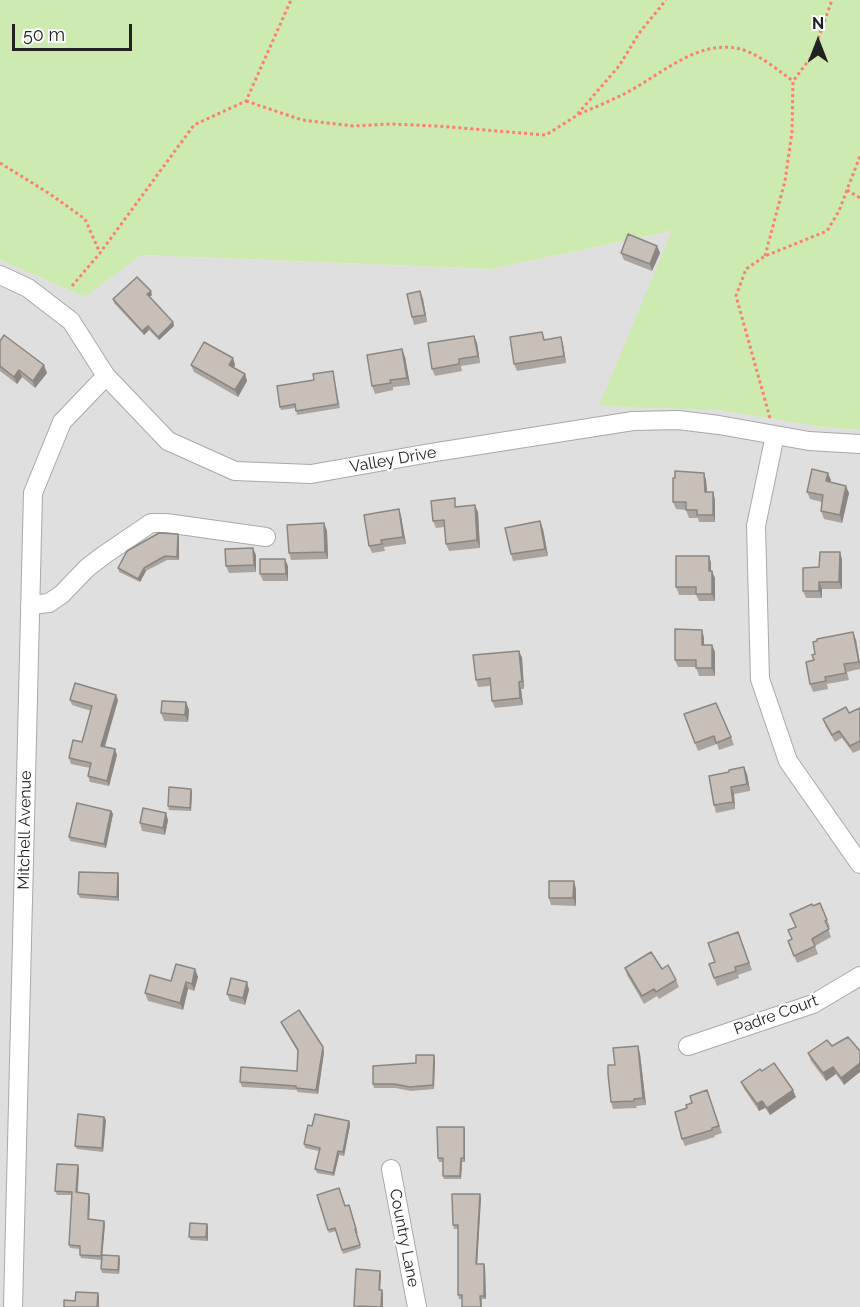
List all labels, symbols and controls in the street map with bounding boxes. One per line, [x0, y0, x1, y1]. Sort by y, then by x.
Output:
scale bar [15, 12, 135, 50]
north arrow [788, 12, 848, 72]
text: N [812, 14, 824, 33]
text: 50 m [23, 24, 65, 45]
street label: Valley Drive [348, 443, 438, 477]
street label: Mitchell Avenue [14, 770, 36, 890]
street label: Padre Court [731, 991, 821, 1039]
street label: Country Lane [385, 1187, 423, 1289]

